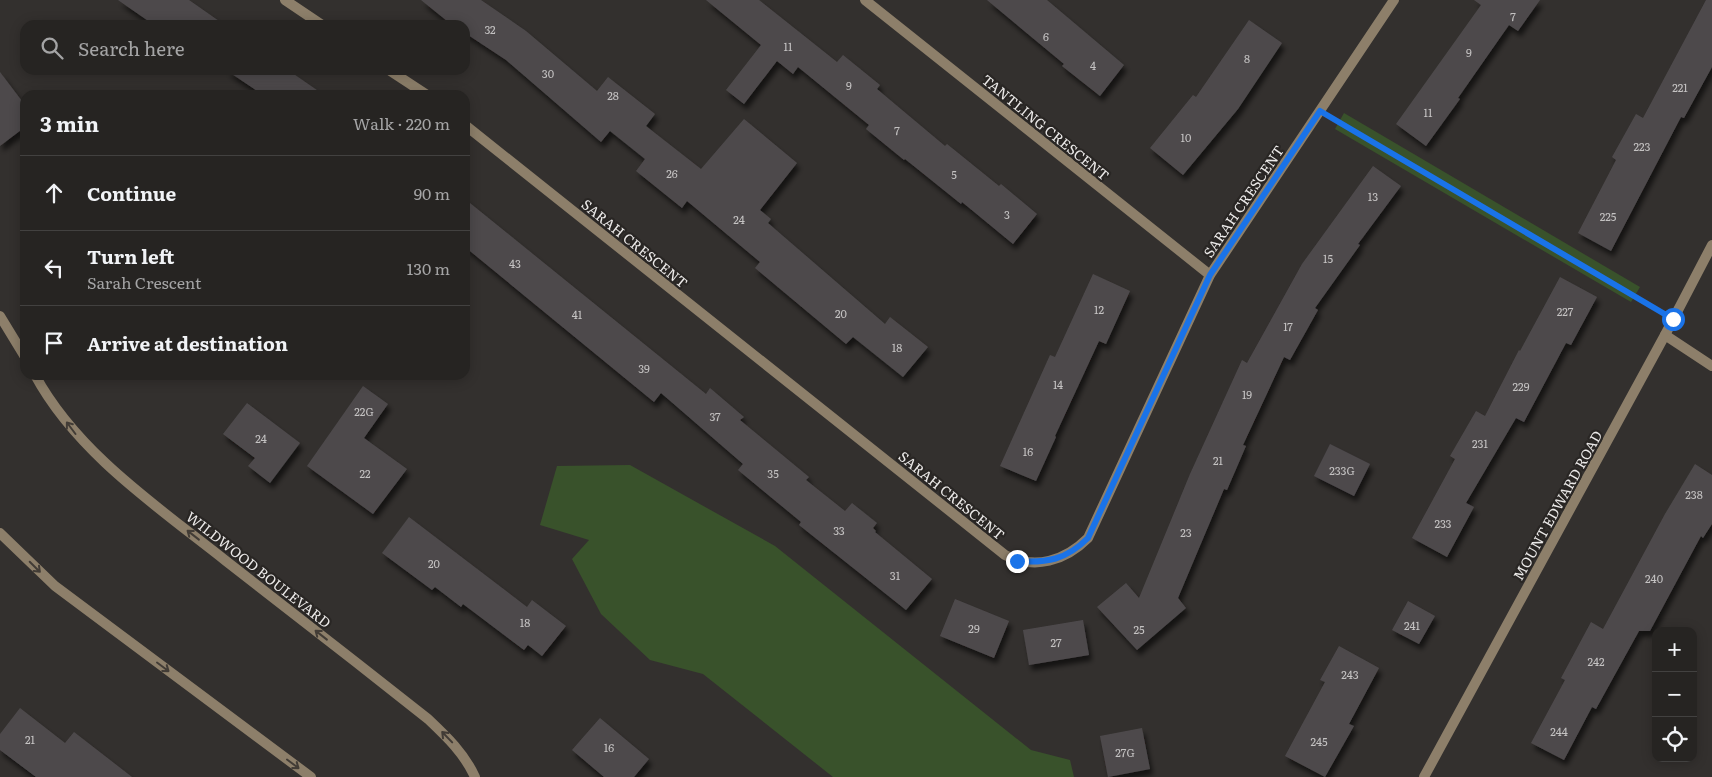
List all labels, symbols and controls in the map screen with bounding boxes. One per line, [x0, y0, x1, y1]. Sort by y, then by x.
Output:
house number: 7 [1510, 8, 1516, 24]
search box [20, 20, 470, 75]
house number: 32 [484, 21, 496, 37]
house number: 6 [1043, 28, 1049, 44]
icon: search [38, 34, 66, 62]
text: Search here [78, 34, 185, 62]
house number: 11 [784, 38, 793, 54]
house number: 9 [1466, 44, 1472, 60]
house number: 8 [1244, 50, 1250, 66]
house number: 4 [1090, 57, 1096, 73]
house number: 30 [542, 65, 554, 81]
street label: TANTLING CRESCENT [978, 69, 1114, 185]
house number: 9 [846, 77, 852, 93]
house number: 221 [1672, 79, 1688, 95]
house number: 28 [607, 87, 619, 103]
house number: 11 [1424, 104, 1433, 120]
text: 3 min [40, 107, 99, 138]
text: Walk · 220 m [353, 111, 450, 135]
house number: 7 [894, 122, 900, 138]
house number: 10 [1181, 129, 1191, 145]
house number: 223 [1633, 138, 1651, 154]
street label: SARAH CRESCENT [1198, 141, 1288, 261]
house number: 26 [666, 165, 678, 181]
house number: 5 [951, 166, 957, 182]
icon: ahead [40, 179, 68, 207]
text: Continue [87, 179, 176, 207]
text: 90 m [414, 181, 450, 205]
house number: 13 [1368, 188, 1378, 204]
street label: SARAH CRESCENT [578, 194, 692, 292]
house number: 3 [1004, 206, 1010, 222]
house number: 225 [1600, 208, 1617, 224]
house number: 24 [733, 211, 745, 227]
text: Turn left [87, 242, 174, 270]
house number: 15 [1323, 250, 1333, 266]
icon: left [40, 254, 68, 282]
house number: 43 [509, 255, 521, 271]
text: 130 m [407, 256, 450, 280]
text: Sarah Crescent [87, 270, 201, 294]
house number: 12 [1094, 301, 1104, 317]
house number: 227 [1557, 303, 1574, 319]
house number: 20 [835, 305, 847, 321]
house number: 41 [572, 306, 583, 322]
route start [1662, 308, 1685, 331]
house number: 17 [1283, 318, 1293, 334]
icon: arrive [40, 329, 68, 357]
text: Arrive at destination [87, 329, 288, 357]
house number: 18 [892, 339, 902, 355]
house number: 39 [638, 360, 650, 376]
house number: 14 [1053, 376, 1063, 392]
house number: 229 [1513, 378, 1530, 394]
house number: 19 [1242, 386, 1252, 402]
house number: 22G [354, 403, 374, 419]
house number: 37 [709, 408, 721, 424]
one-way arrow [66, 422, 77, 435]
street label: MOUNT EDWARD ROAD [1507, 426, 1607, 583]
house number: 24 [255, 430, 267, 446]
house number: 231 [1472, 435, 1489, 451]
house number: 16 [1023, 443, 1033, 459]
street label: SARAH CRESCENT [895, 446, 1009, 544]
house number: 21 [1213, 452, 1224, 468]
house number: 233G [1329, 462, 1355, 478]
house number: 22 [359, 465, 371, 481]
house number: 35 [767, 465, 779, 481]
house number: 238 [1685, 486, 1703, 502]
street label: WILDWOOD BOULEVARD [182, 506, 336, 632]
house number: 233 [1434, 515, 1452, 531]
house number: 33 [833, 522, 845, 538]
house number: 23 [1180, 524, 1192, 540]
one-way arrow [186, 530, 200, 540]
route end [1006, 550, 1029, 573]
house number: 20 [428, 555, 440, 571]
one-way arrow [29, 561, 41, 573]
house number: 31 [890, 567, 901, 583]
house number: 240 [1645, 570, 1663, 586]
house number: 18 [520, 614, 530, 630]
house number: 241 [1404, 617, 1421, 633]
house number: 29 [968, 620, 980, 636]
house number: 25 [1133, 621, 1145, 637]
map controls [1652, 627, 1697, 762]
button: + [1652, 627, 1697, 672]
one-way arrow [314, 630, 328, 640]
house number: 27 [1050, 634, 1062, 650]
house number: 242 [1587, 653, 1605, 669]
one-way arrow [156, 662, 170, 672]
house number: 243 [1341, 666, 1359, 682]
button: − [1652, 672, 1697, 717]
button: locate [1652, 717, 1697, 762]
house number: 244 [1550, 723, 1568, 739]
house number: 21 [25, 731, 36, 747]
one-way arrow [441, 731, 453, 743]
house number: 245 [1310, 733, 1328, 749]
house number: 16 [604, 739, 614, 755]
house number: 27G [1115, 744, 1135, 760]
one-way arrow [286, 759, 300, 769]

